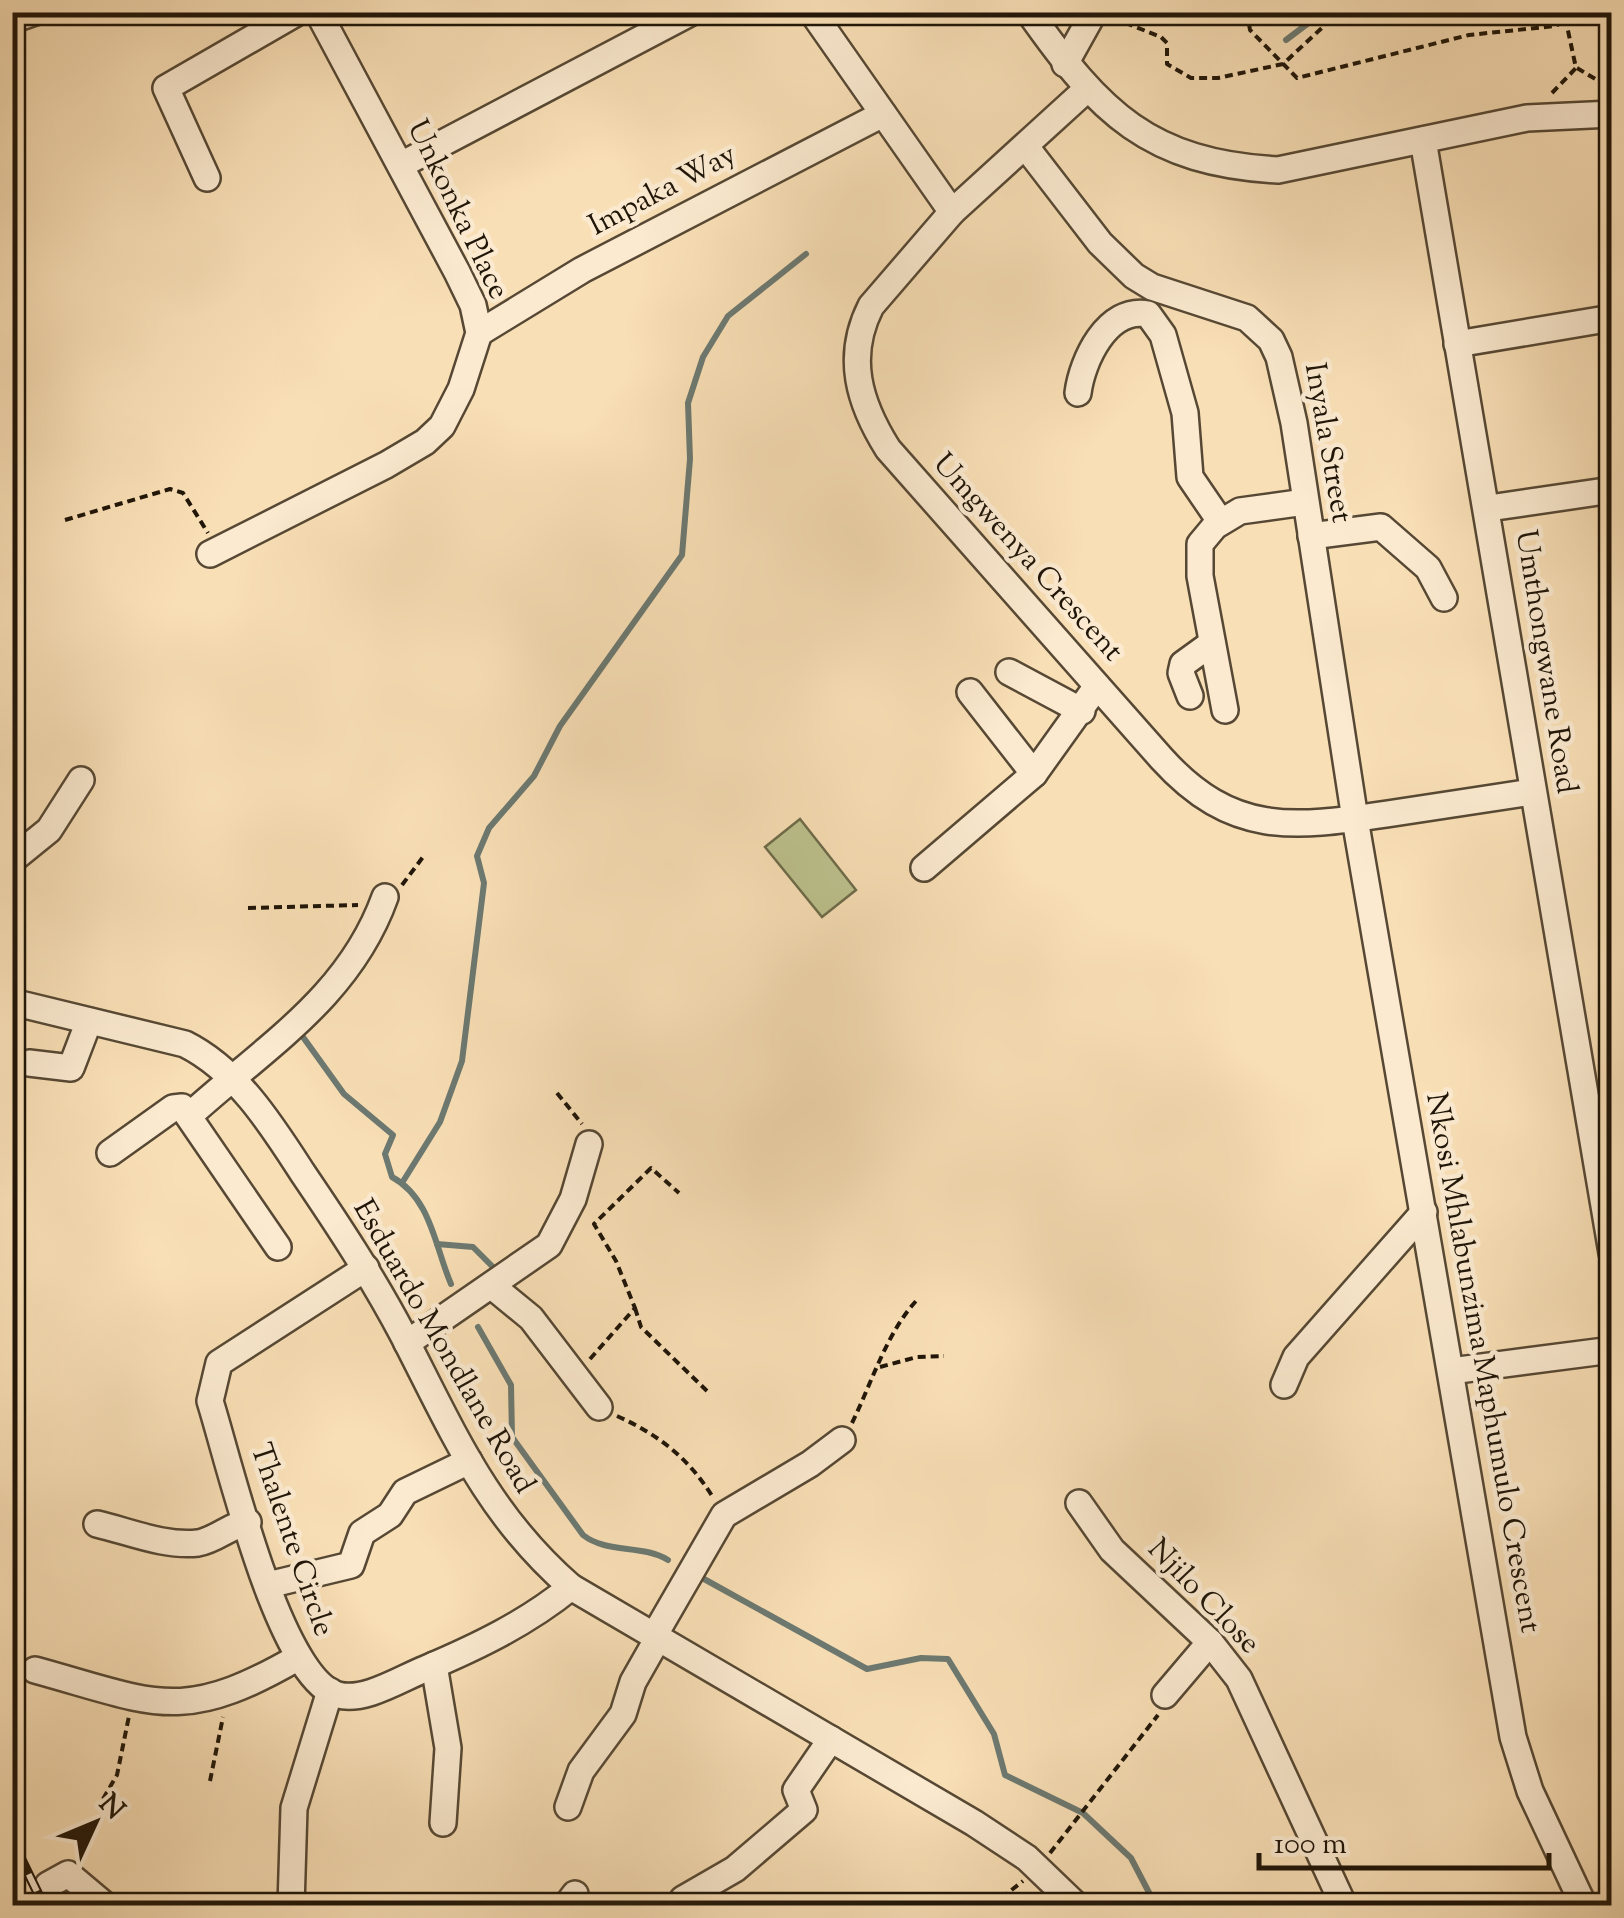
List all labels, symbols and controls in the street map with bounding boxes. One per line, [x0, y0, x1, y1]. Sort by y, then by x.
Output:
street label: Unkonka Place [395, 113, 519, 307]
street label: Impaka Way [582, 134, 744, 248]
street label: Inyala Street [1292, 360, 1362, 526]
street label: Umgwenya Crescent [922, 444, 1132, 672]
street label: Umthongwane Road [1503, 527, 1587, 797]
street label: Nkosi Mhlabunzima Maphumulo Crescent [1413, 1090, 1551, 1636]
street label: Esduardo Mondlane Road [341, 1192, 545, 1502]
street label: Thalente Circle [238, 1438, 344, 1642]
street label: Njilo Close [1137, 1530, 1269, 1664]
north arrow [45, 1773, 145, 1873]
text: N [89, 1786, 133, 1830]
scale bar [1259, 1808, 1549, 1870]
text: 100 m [1274, 1824, 1347, 1867]

